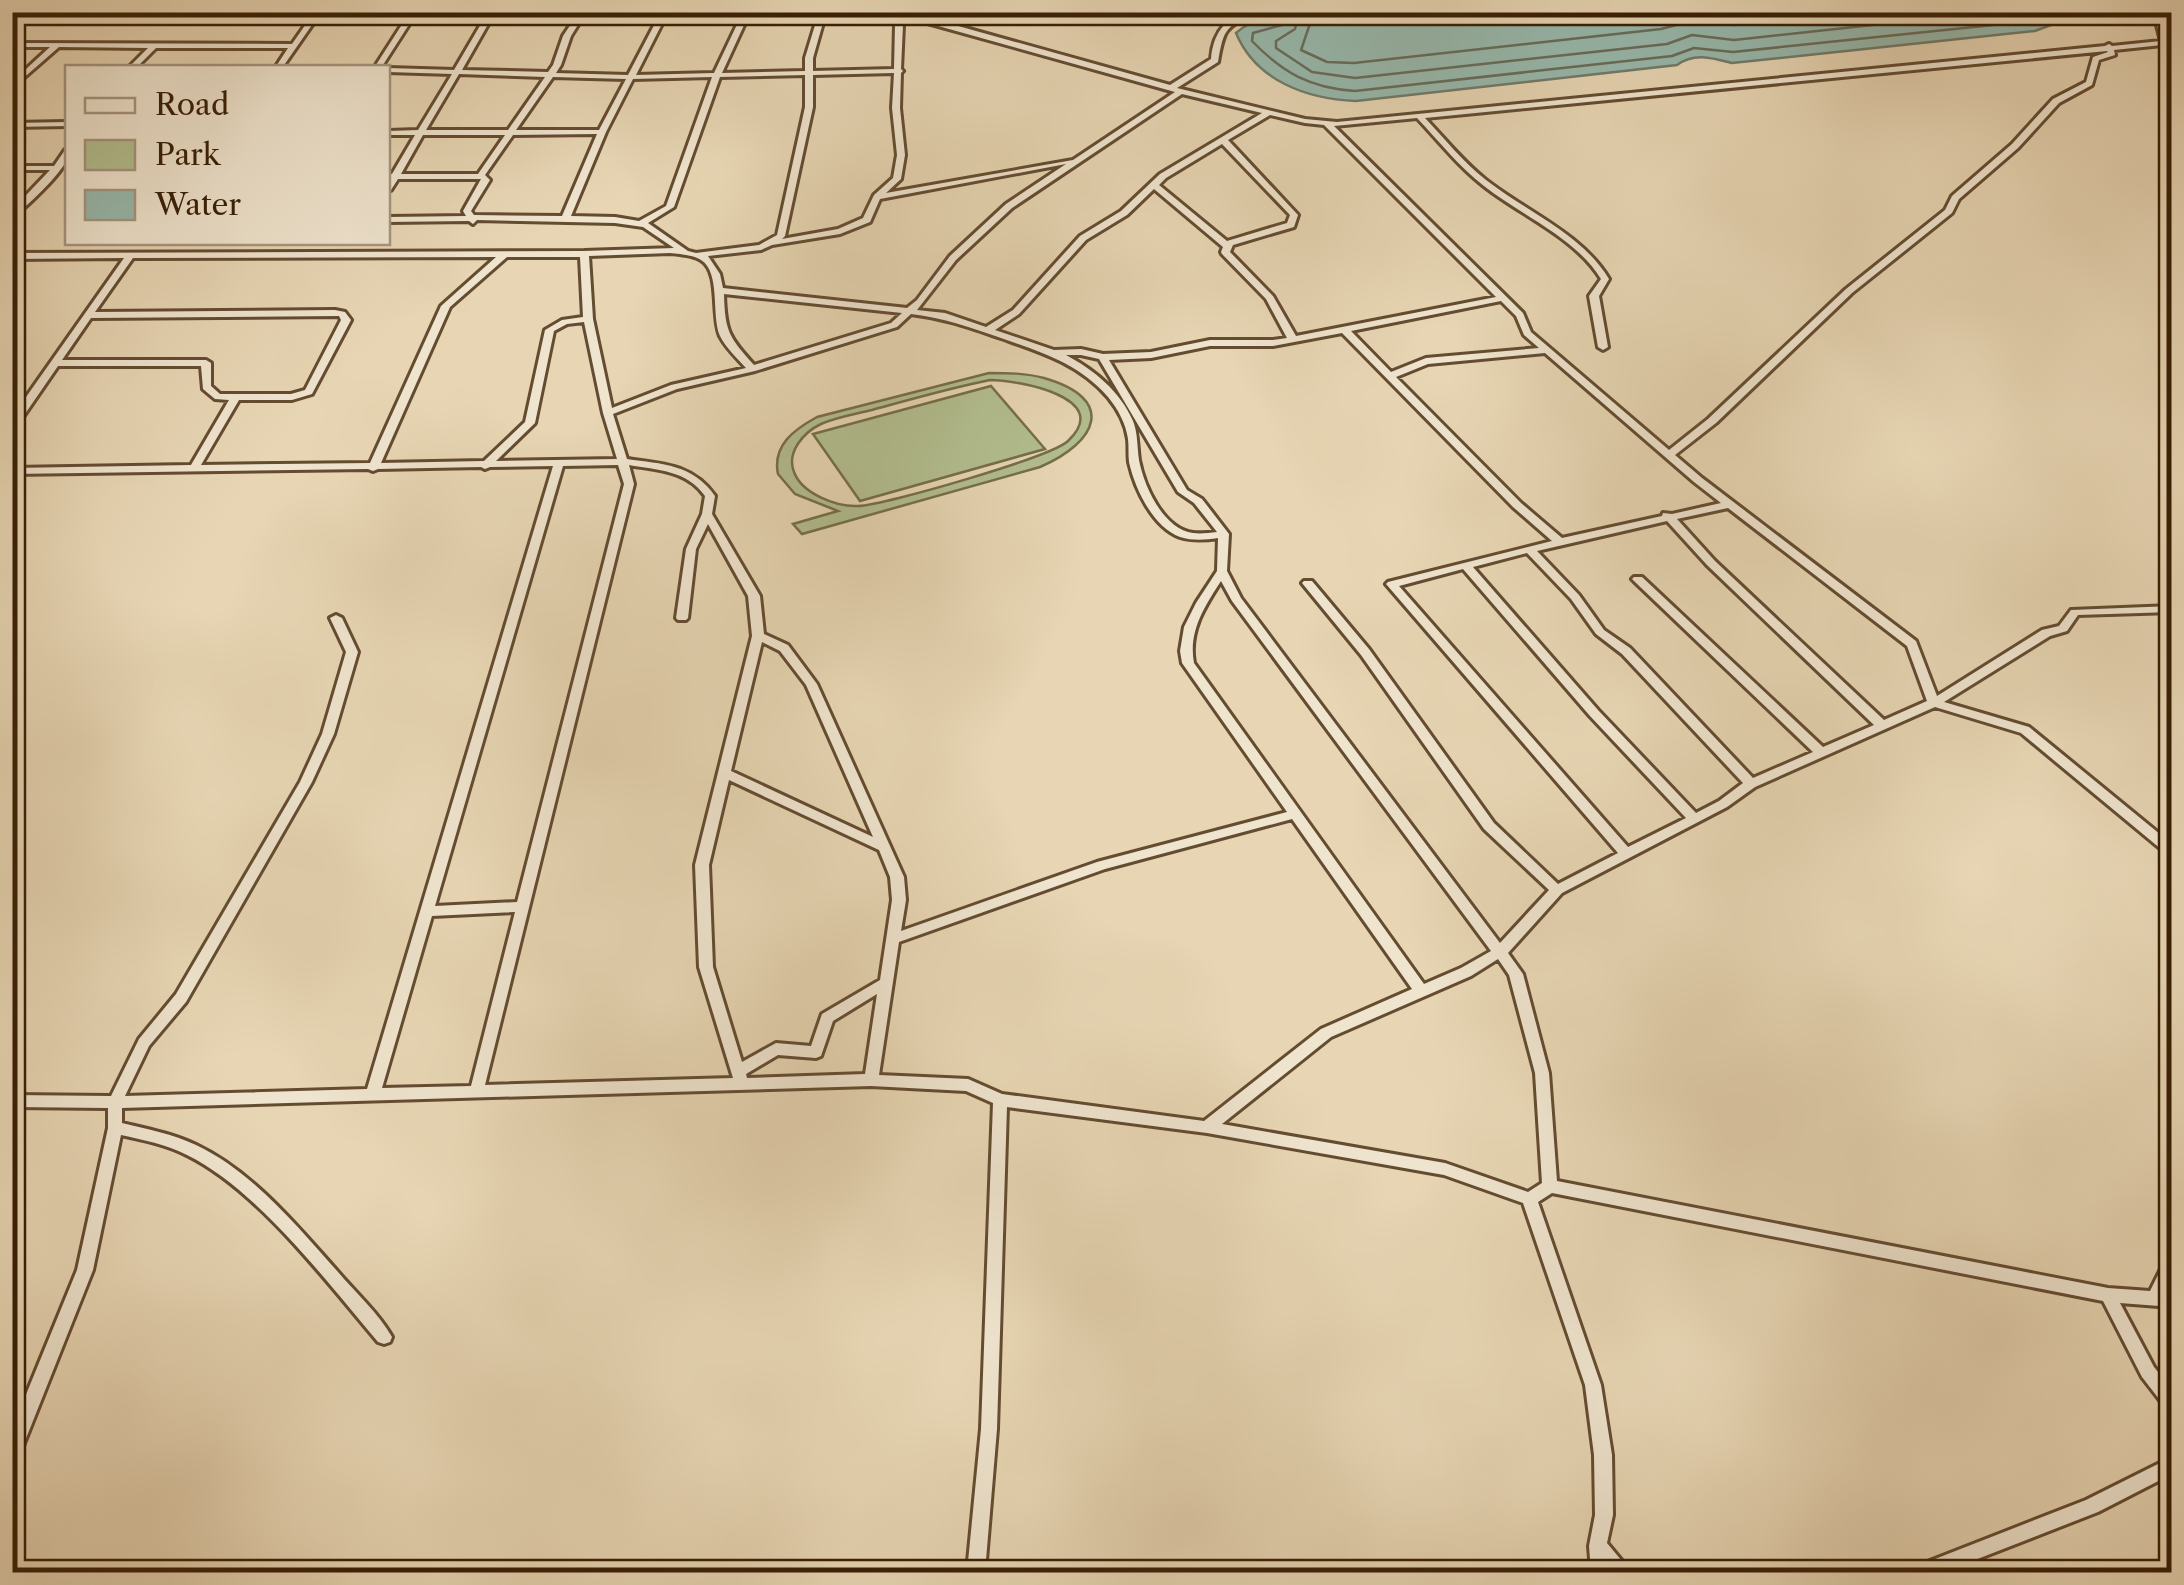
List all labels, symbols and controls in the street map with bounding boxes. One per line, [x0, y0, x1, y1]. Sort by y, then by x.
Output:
legend [65, 65, 390, 245]
text: Road [155, 86, 229, 123]
text: Park [155, 136, 222, 173]
text: Water [154, 186, 241, 223]

